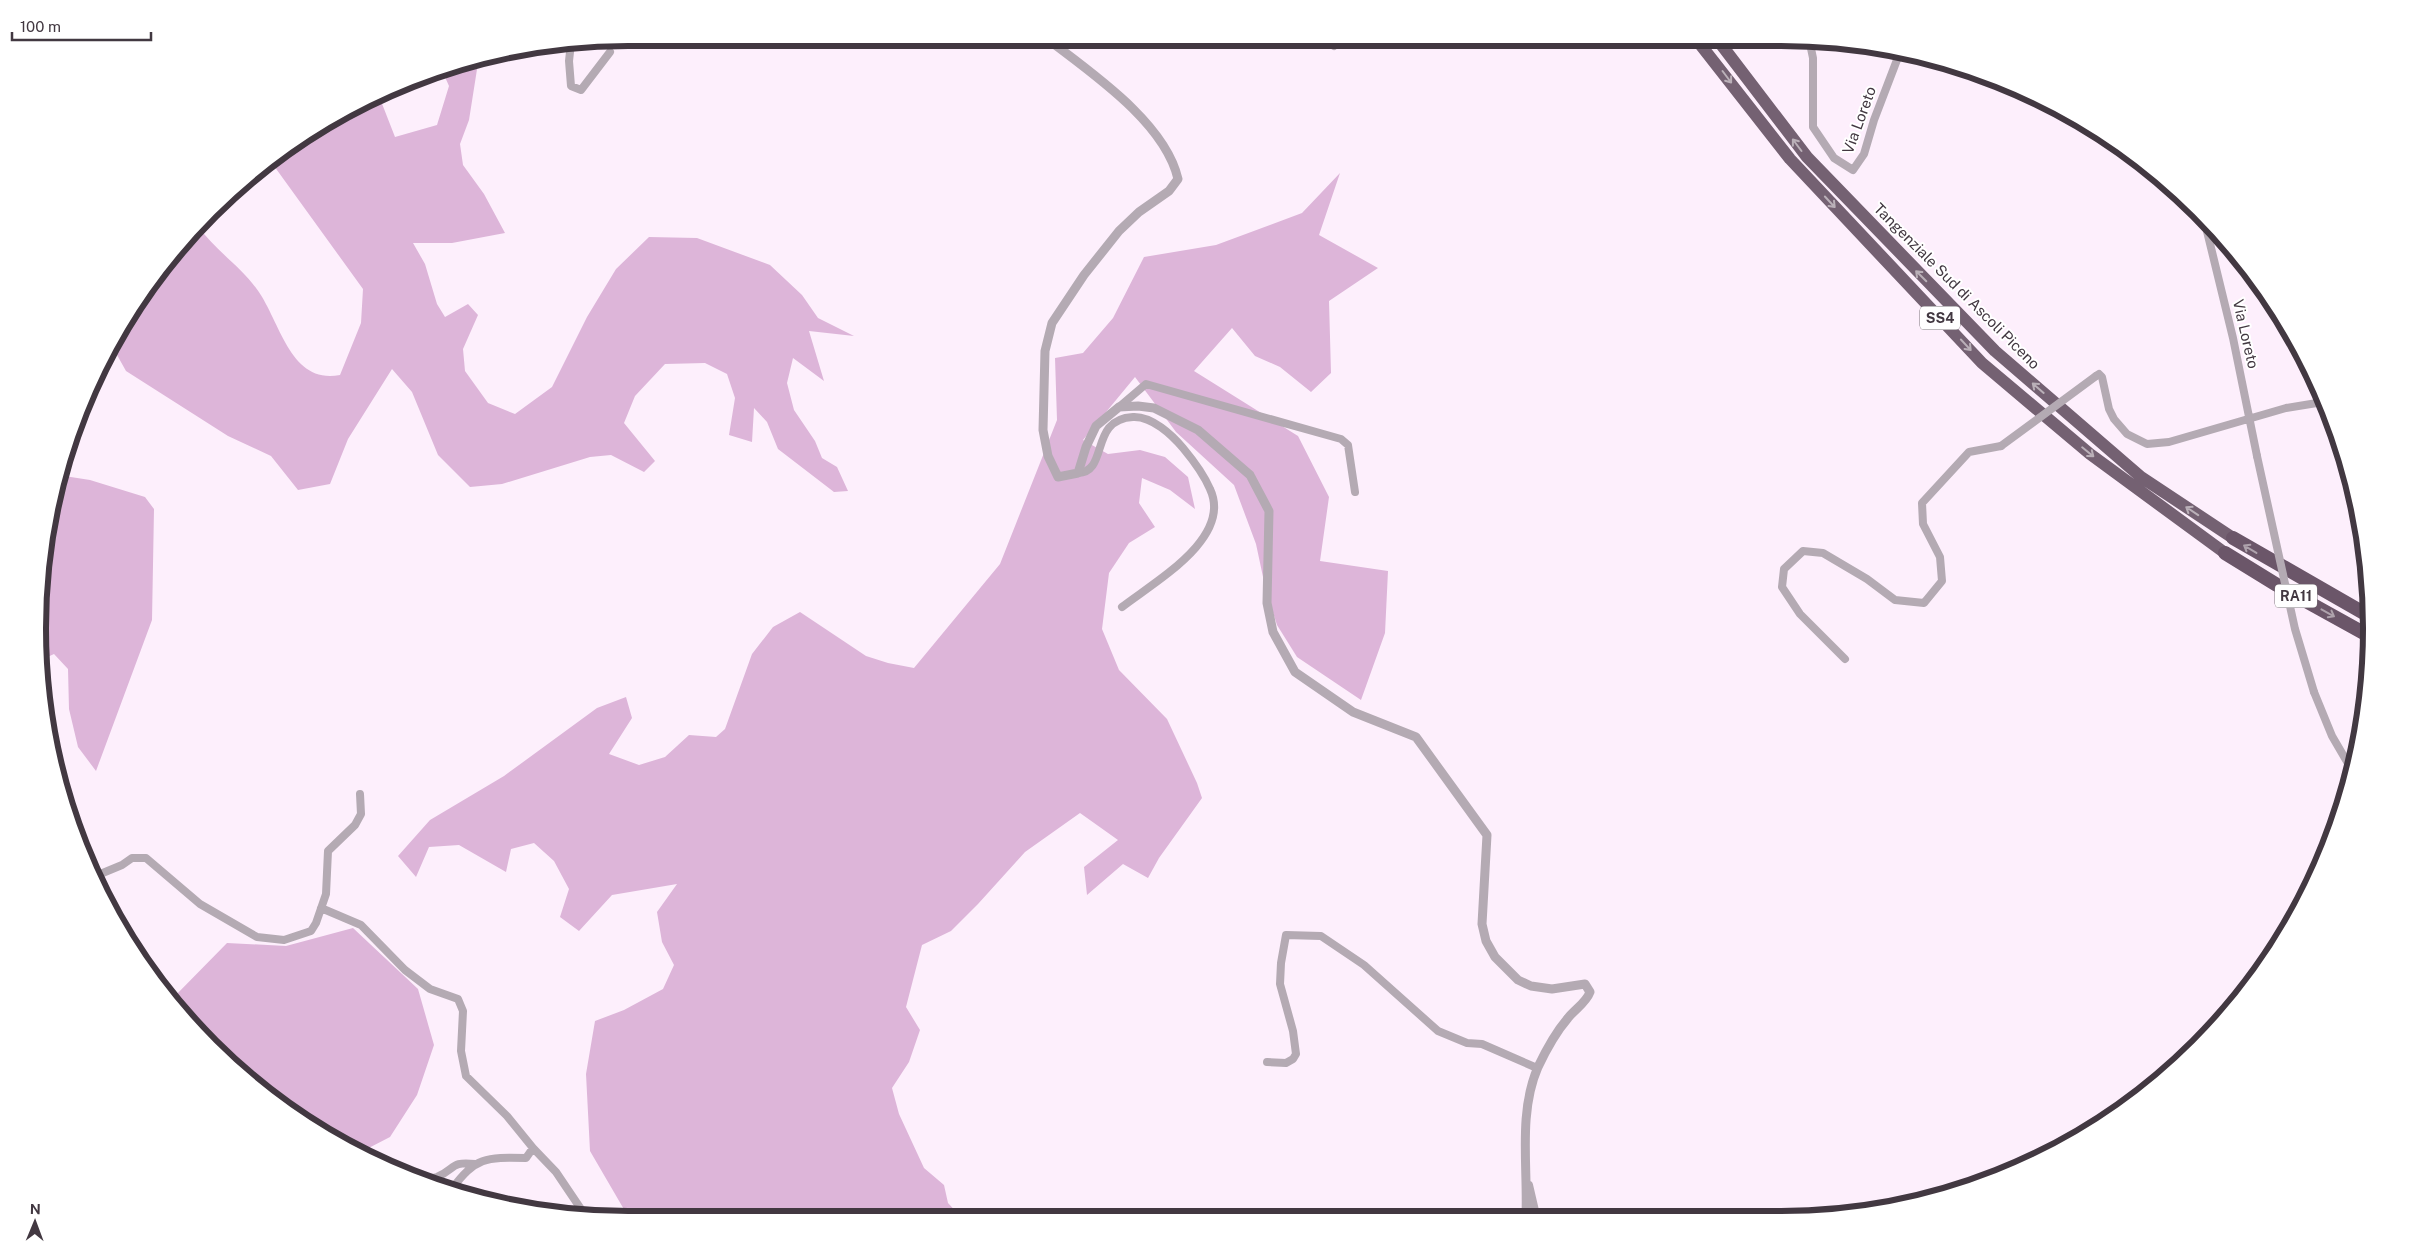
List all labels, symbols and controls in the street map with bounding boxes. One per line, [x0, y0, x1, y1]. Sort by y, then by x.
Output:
scale bar [12, 10, 151, 42]
text: 100 m [20, 18, 61, 35]
one-way arrow [1721, 70, 1732, 83]
street label: Via Loreto [1839, 84, 1879, 156]
one-way arrow [1792, 139, 1803, 152]
one-way arrow [1824, 195, 1836, 208]
street label: Tangenziale Sud di Ascoli Piceno [1871, 200, 2043, 372]
one-way arrow [1914, 270, 1927, 282]
street label: Via Loreto [2230, 298, 2262, 370]
road number: SS4 [1920, 306, 1960, 330]
one-way arrow [1960, 339, 1972, 352]
one-way arrow [2031, 383, 2044, 394]
one-way arrow [2081, 447, 2094, 458]
one-way arrow [2185, 506, 2199, 516]
one-way arrow [2244, 543, 2258, 553]
road number: RA11 [2275, 584, 2317, 608]
one-way arrow [2320, 608, 2335, 618]
north arrow [10, 1197, 60, 1247]
text: N [30, 1201, 41, 1217]

